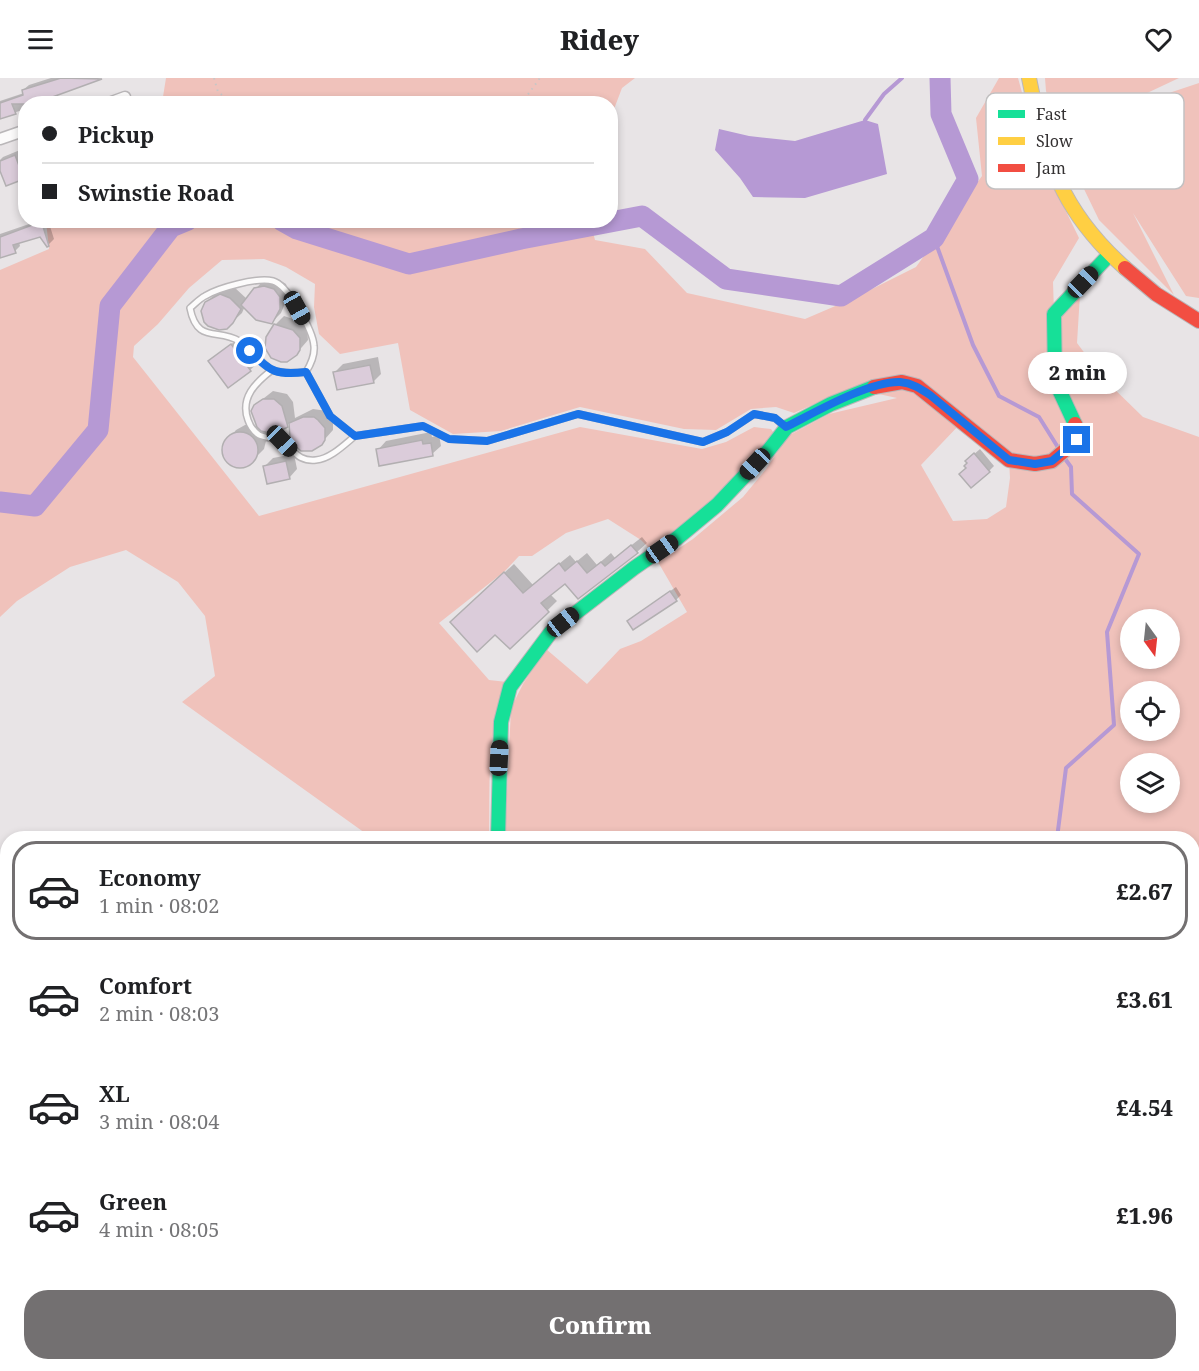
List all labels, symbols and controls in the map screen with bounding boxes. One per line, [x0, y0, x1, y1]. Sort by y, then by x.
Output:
text: Ridey [560, 21, 639, 58]
icon: menu [24, 23, 57, 56]
icon: heart [1142, 23, 1175, 56]
legend [986, 93, 1184, 189]
text: Fast [1036, 103, 1067, 125]
text: Pickup [78, 119, 154, 149]
text: Slow [1036, 130, 1073, 152]
text: Jam [1035, 157, 1066, 179]
text: Swinstie Road [78, 177, 234, 207]
car [1064, 263, 1102, 301]
car [280, 288, 314, 328]
route start [236, 337, 263, 364]
callout: 2 min [1028, 353, 1126, 395]
text: 2 min [1049, 359, 1106, 386]
car [263, 422, 301, 460]
route end [1063, 426, 1090, 453]
car [736, 445, 774, 483]
car [642, 531, 682, 567]
car [543, 604, 583, 640]
north arrow [1120, 609, 1180, 669]
map controls [1120, 609, 1180, 813]
button: locate [1120, 681, 1180, 741]
car [489, 740, 509, 776]
button: layers [1120, 753, 1180, 813]
text: Economy [99, 862, 201, 892]
icon: car [27, 864, 81, 918]
text: £2.67 [1116, 876, 1173, 906]
text: 1 min · 08:02 [99, 892, 219, 919]
text: Comfort [99, 970, 192, 1000]
icon: car [27, 972, 81, 1026]
text: £3.61 [1116, 984, 1173, 1014]
text: 2 min · 08:03 [99, 1000, 219, 1027]
text: XL [99, 1078, 130, 1108]
icon: car [27, 1080, 81, 1134]
text: £4.54 [1116, 1092, 1173, 1122]
text: 3 min · 08:04 [99, 1108, 219, 1135]
text: Green [99, 1186, 167, 1216]
icon: car [27, 1188, 81, 1242]
text: £1.96 [1116, 1200, 1173, 1230]
text: 4 min · 08:05 [99, 1216, 219, 1243]
button: Confirm [24, 1290, 1176, 1359]

